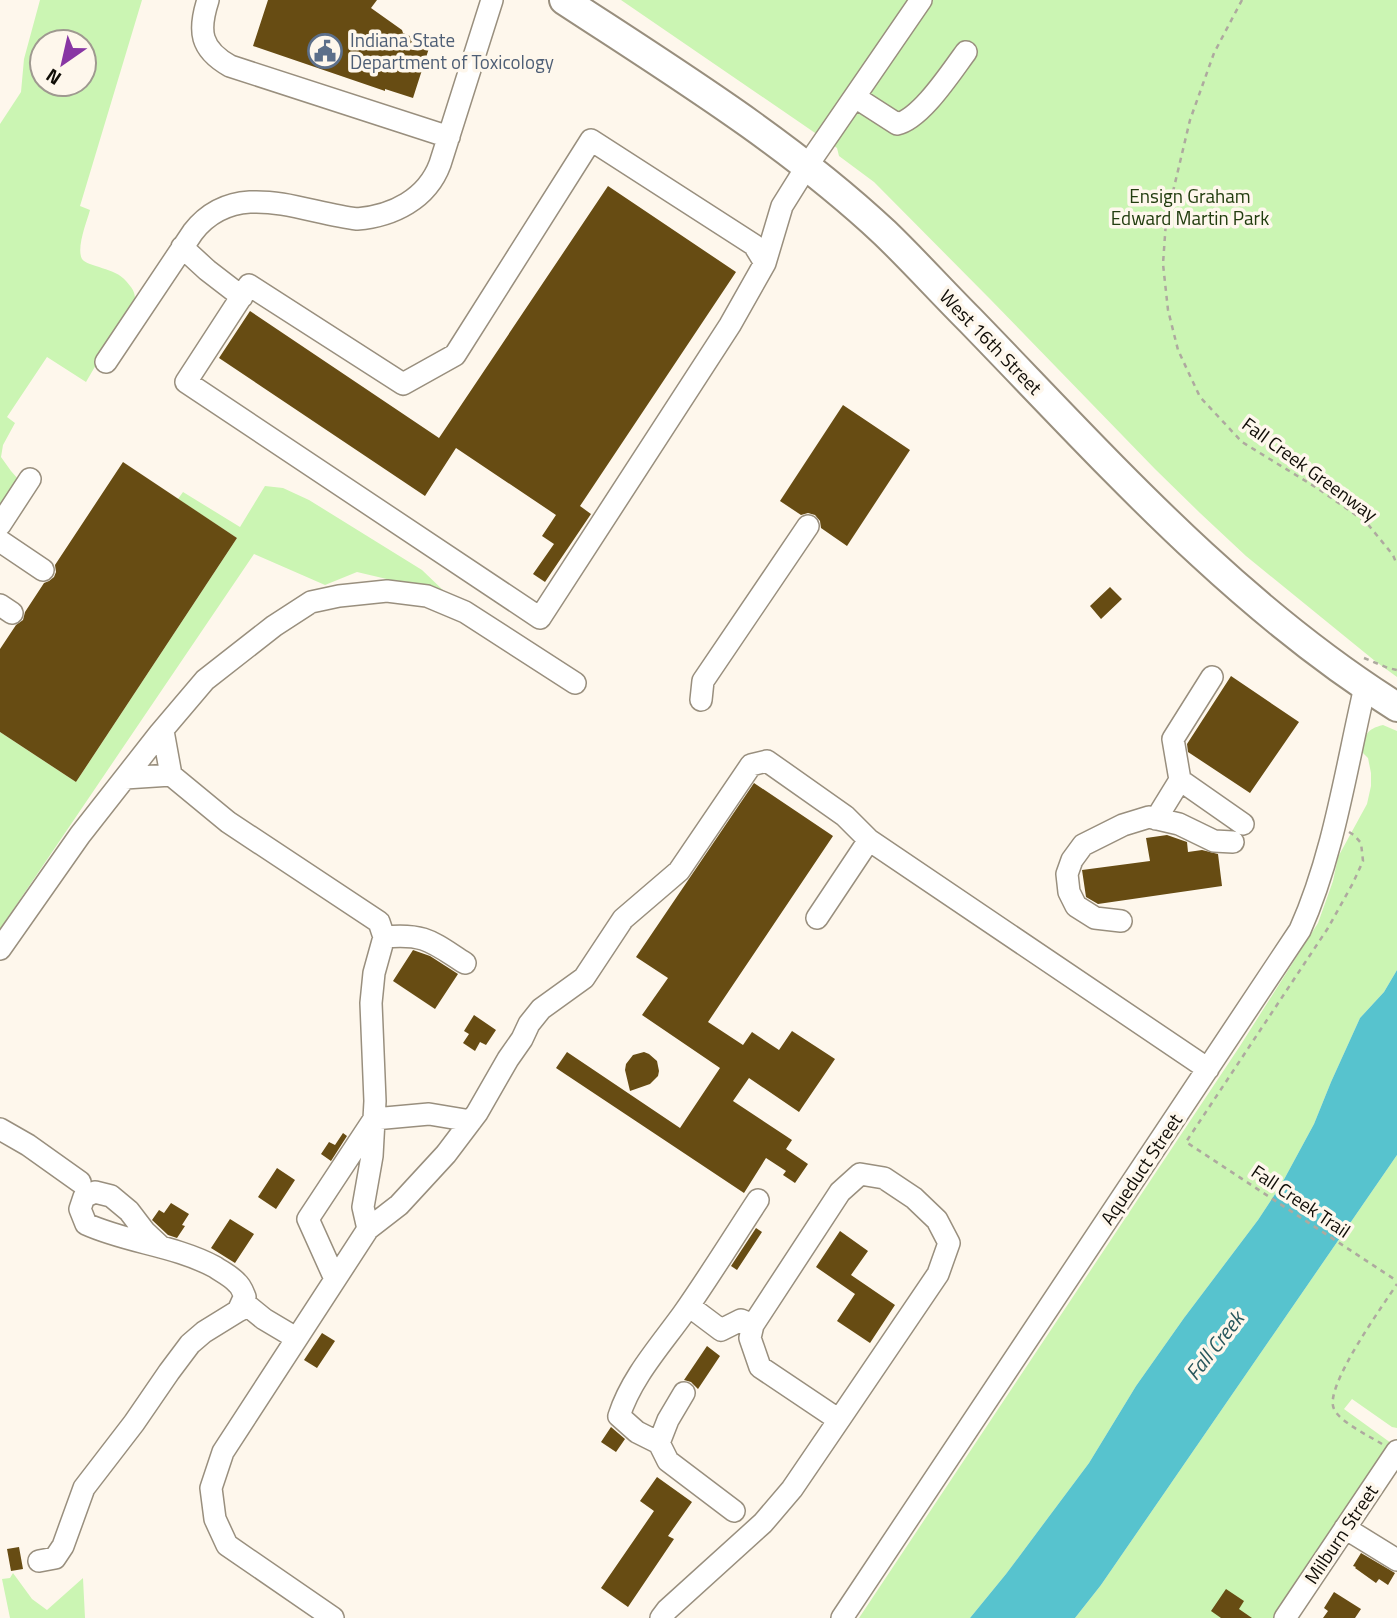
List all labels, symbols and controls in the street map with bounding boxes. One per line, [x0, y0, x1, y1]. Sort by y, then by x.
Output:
place label: Indiana State Department of Toxicology [350, 25, 554, 76]
north arrow [28, 28, 98, 98]
public building icon: Indiana State Department of Toxicology [306, 32, 344, 70]
text: N [40, 62, 67, 93]
park label: Ensign Graham Edward Martin Park [1111, 181, 1269, 232]
street label: West 16th Street [933, 282, 1050, 401]
street label: Fall Creek Greenway [1237, 409, 1384, 528]
street label: Aqueduct Street [1092, 1107, 1189, 1230]
street label: Fall Creek Trail [1246, 1157, 1357, 1244]
water label: Fall Creek [1177, 1302, 1253, 1387]
street label: Milburn Street [1297, 1478, 1385, 1589]

